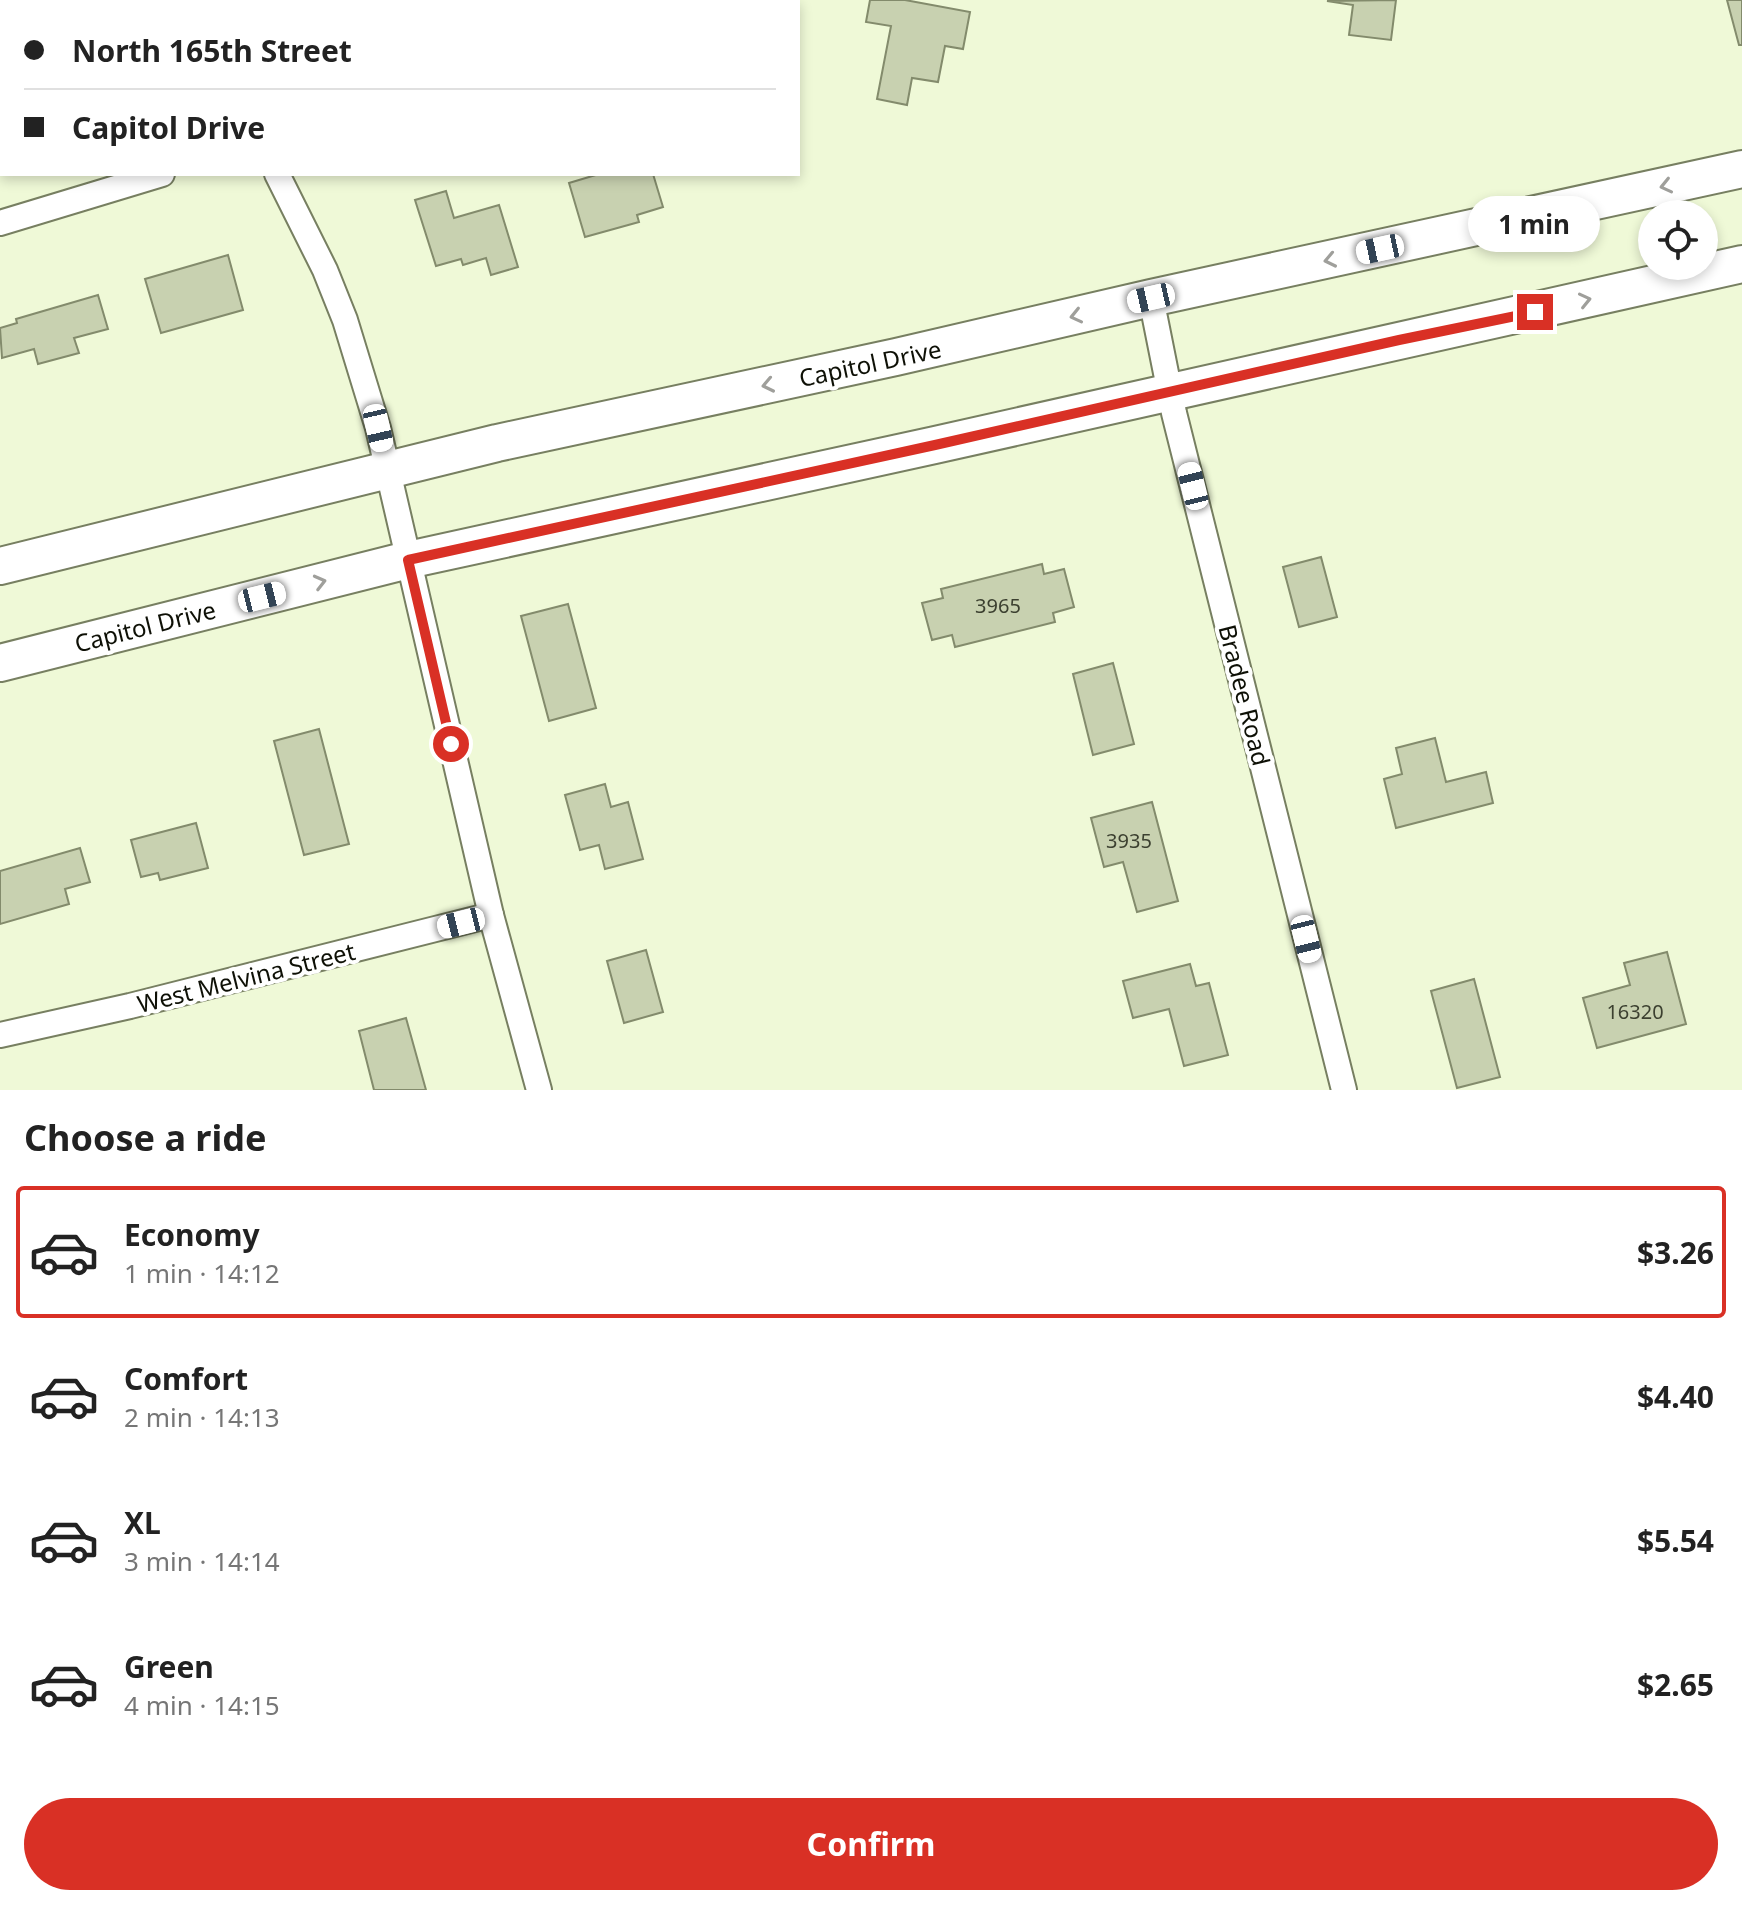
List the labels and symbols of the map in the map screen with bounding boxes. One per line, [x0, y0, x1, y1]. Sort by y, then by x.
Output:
one-way arrow [1660, 177, 1673, 194]
callout: 1 min [1469, 196, 1601, 252]
car [1354, 232, 1406, 266]
one-way arrow [1324, 251, 1337, 268]
car [1125, 281, 1177, 315]
one-way arrow [1577, 292, 1591, 309]
route end [1517, 294, 1553, 330]
one-way arrow [1070, 307, 1083, 324]
street label: Capitol Drive [796, 332, 944, 394]
one-way arrow [761, 376, 775, 393]
car [361, 402, 395, 454]
car [1176, 460, 1210, 512]
one-way arrow [312, 575, 326, 592]
car [236, 580, 288, 614]
house number: 3965 [975, 592, 1021, 619]
street label: Capitol Drive [71, 593, 219, 659]
street label: Bradee Road [1212, 621, 1278, 769]
route start [433, 726, 469, 762]
house number: 3935 [1106, 827, 1152, 854]
car [435, 906, 487, 940]
car [1289, 913, 1323, 965]
street label: West Melvina Street [134, 934, 359, 1020]
house number: 16320 [1606, 998, 1664, 1025]

